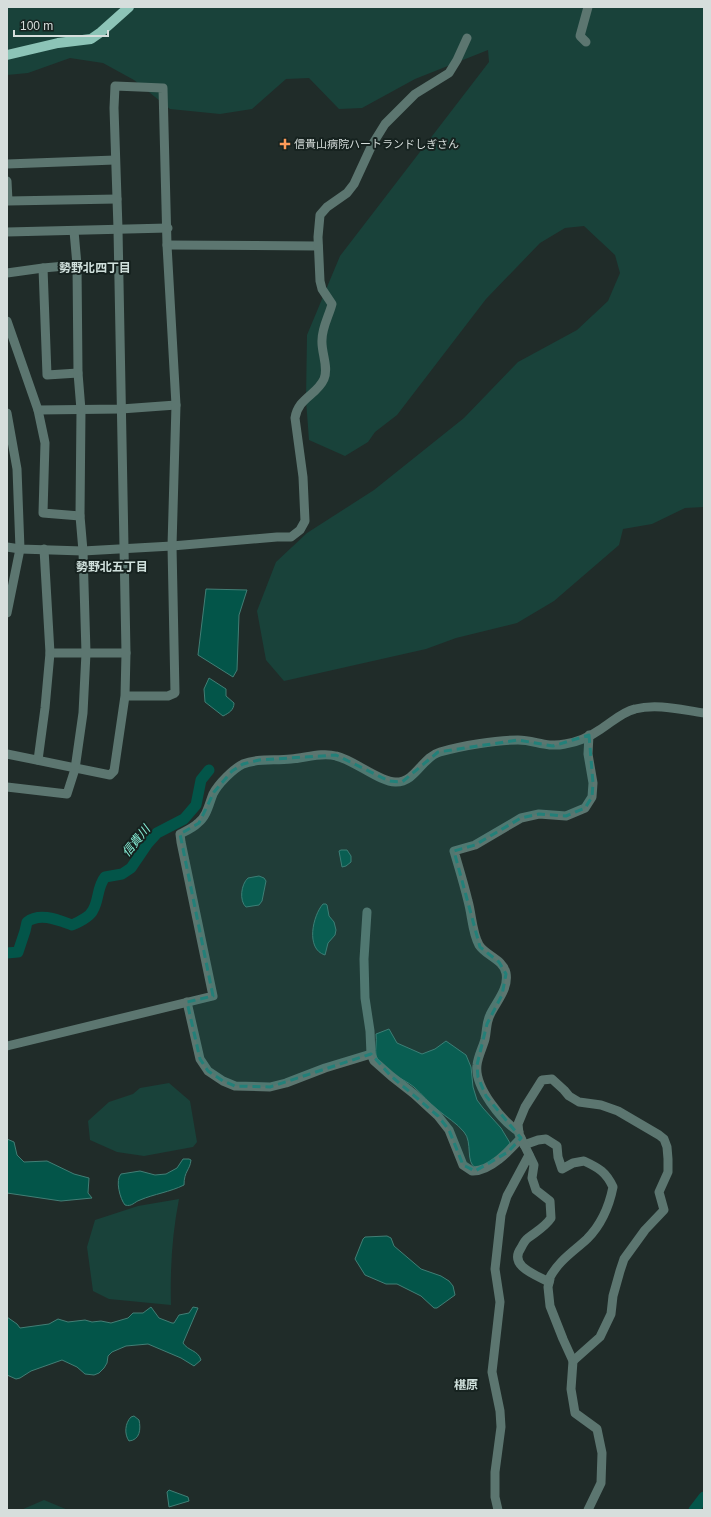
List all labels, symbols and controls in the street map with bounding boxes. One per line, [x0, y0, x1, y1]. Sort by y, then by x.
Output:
scale bar [14, 12, 108, 38]
text: 100 m [20, 19, 53, 33]
marker: 信貴山病院ハートランドしぎさん [279, 138, 291, 150]
place label: 信貴山病院ハートランドしぎさん [294, 138, 459, 150]
district label: 勢野北四丁目 [59, 261, 131, 275]
district label: 勢野北五丁目 [76, 560, 148, 574]
water label: 信貴川 [119, 821, 154, 859]
district label: 椹原 [454, 1378, 478, 1392]

